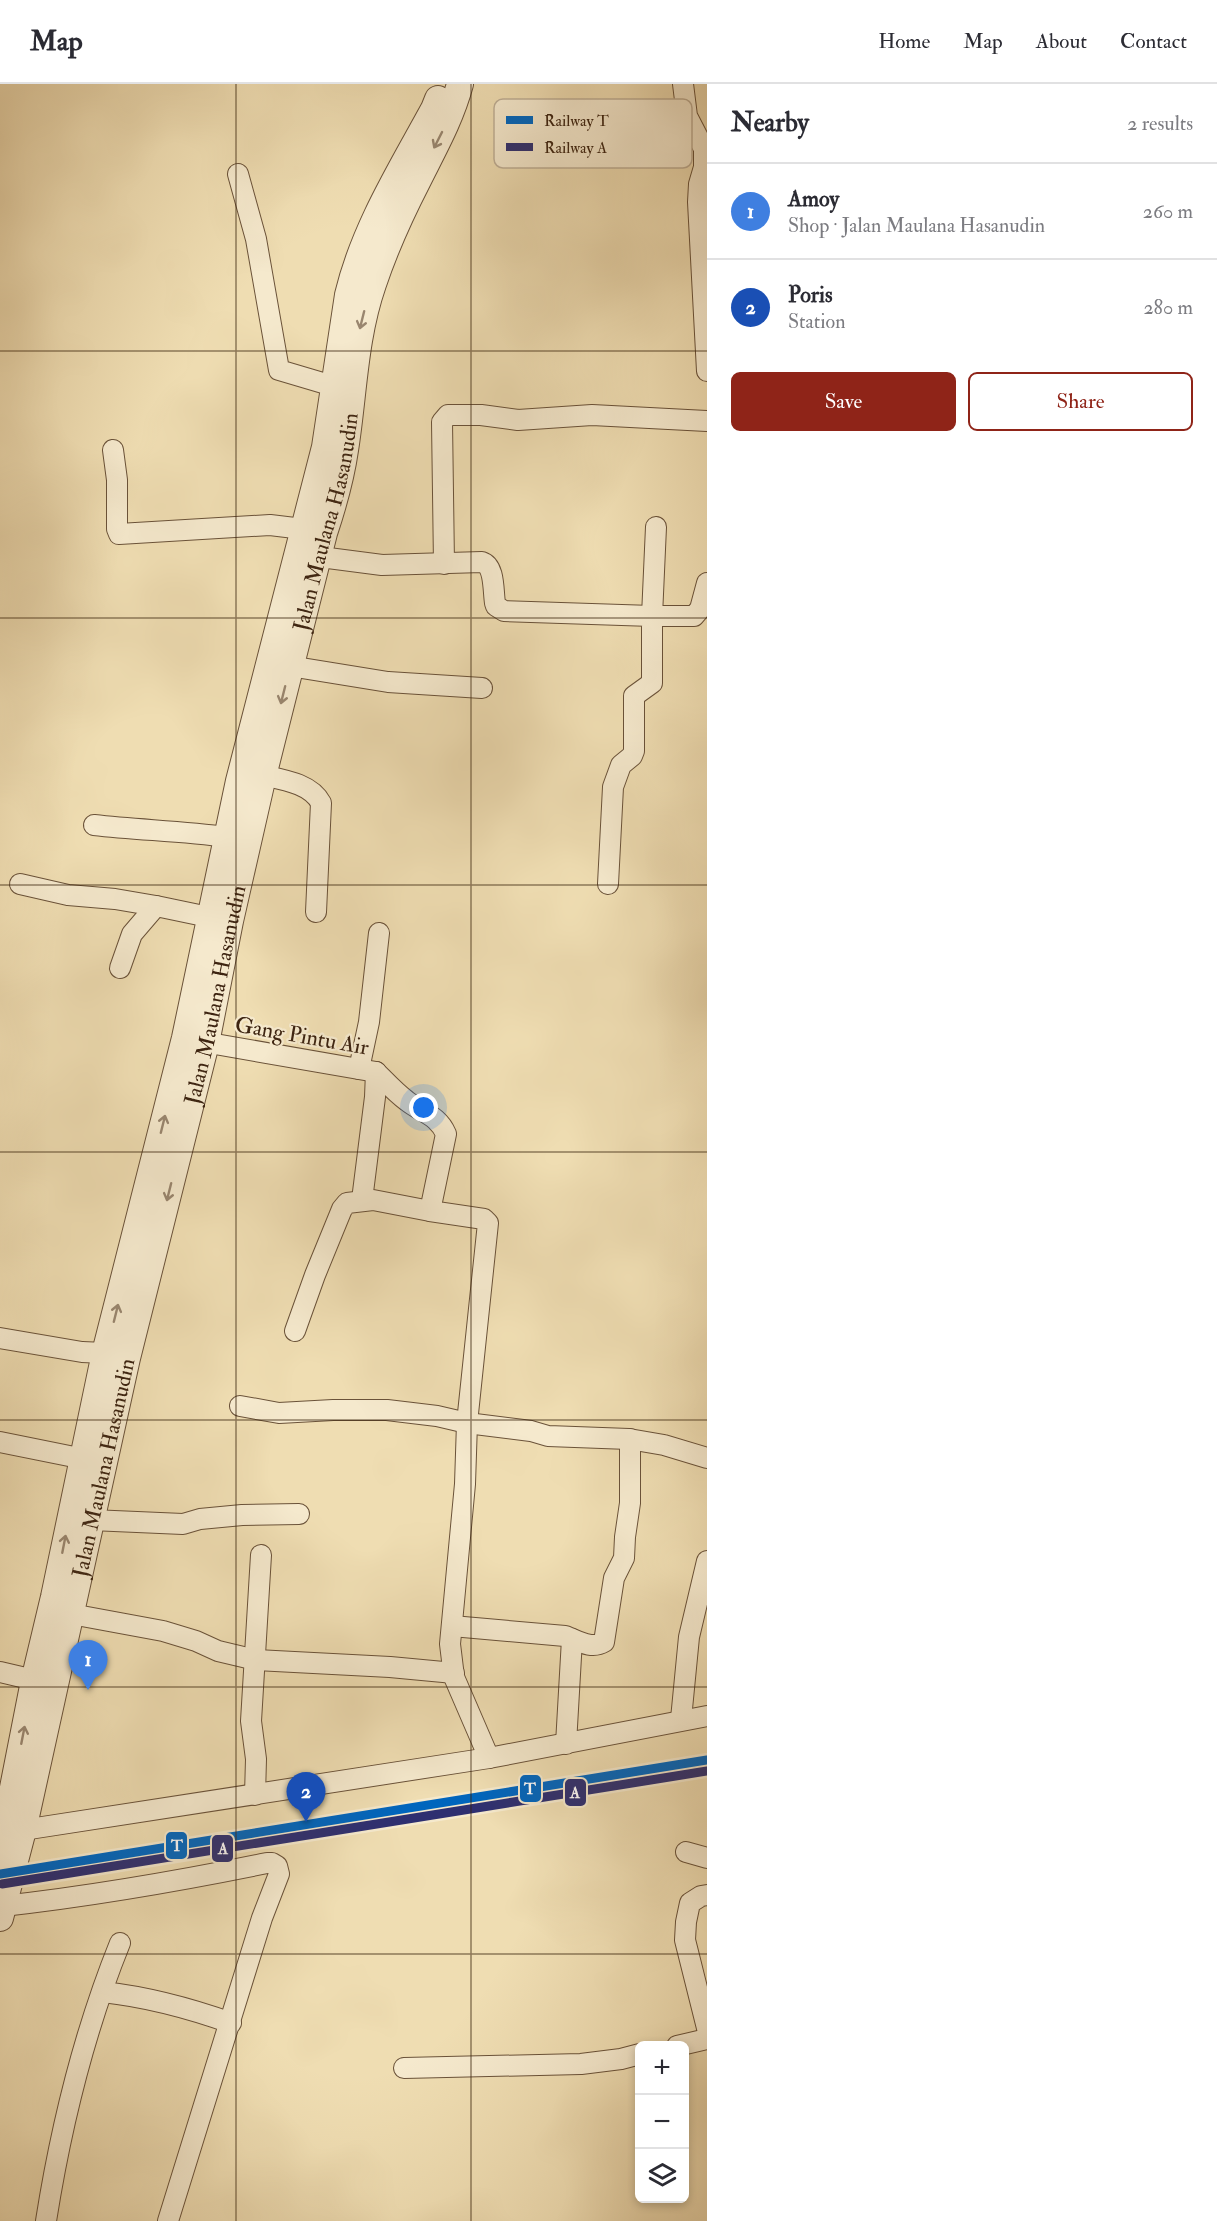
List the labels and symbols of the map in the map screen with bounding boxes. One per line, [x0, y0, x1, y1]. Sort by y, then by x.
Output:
legend [494, 99, 692, 168]
text: Railway T [544, 111, 609, 131]
one-way arrow [431, 131, 443, 149]
text: Railway A [544, 138, 607, 158]
one-way arrow [356, 310, 368, 329]
street label: Jalan Maulana Hasanudin [287, 411, 365, 635]
one-way arrow [277, 685, 289, 704]
street label: Jalan Maulana Hasanudin [178, 883, 253, 1109]
street label: Gang Pintu Air [233, 1010, 372, 1062]
your location [409, 1093, 438, 1122]
one-way arrow [158, 1115, 170, 1134]
one-way arrow [162, 1182, 174, 1201]
one-way arrow [110, 1304, 122, 1323]
street label: Jalan Maulana Hasanudin [66, 1356, 142, 1581]
one-way arrow [59, 1535, 70, 1555]
pin: 1 [68, 1640, 107, 1690]
one-way arrow [18, 1726, 29, 1745]
pin: 2 [286, 1772, 326, 1822]
line badge: T [519, 1774, 542, 1803]
line badge: A [564, 1778, 587, 1807]
text: T [523, 1779, 537, 1799]
text: A [569, 1783, 581, 1803]
line badge: T [165, 1831, 188, 1860]
line badge: A [211, 1834, 234, 1863]
text: T [170, 1836, 184, 1856]
text: A [217, 1839, 229, 1859]

